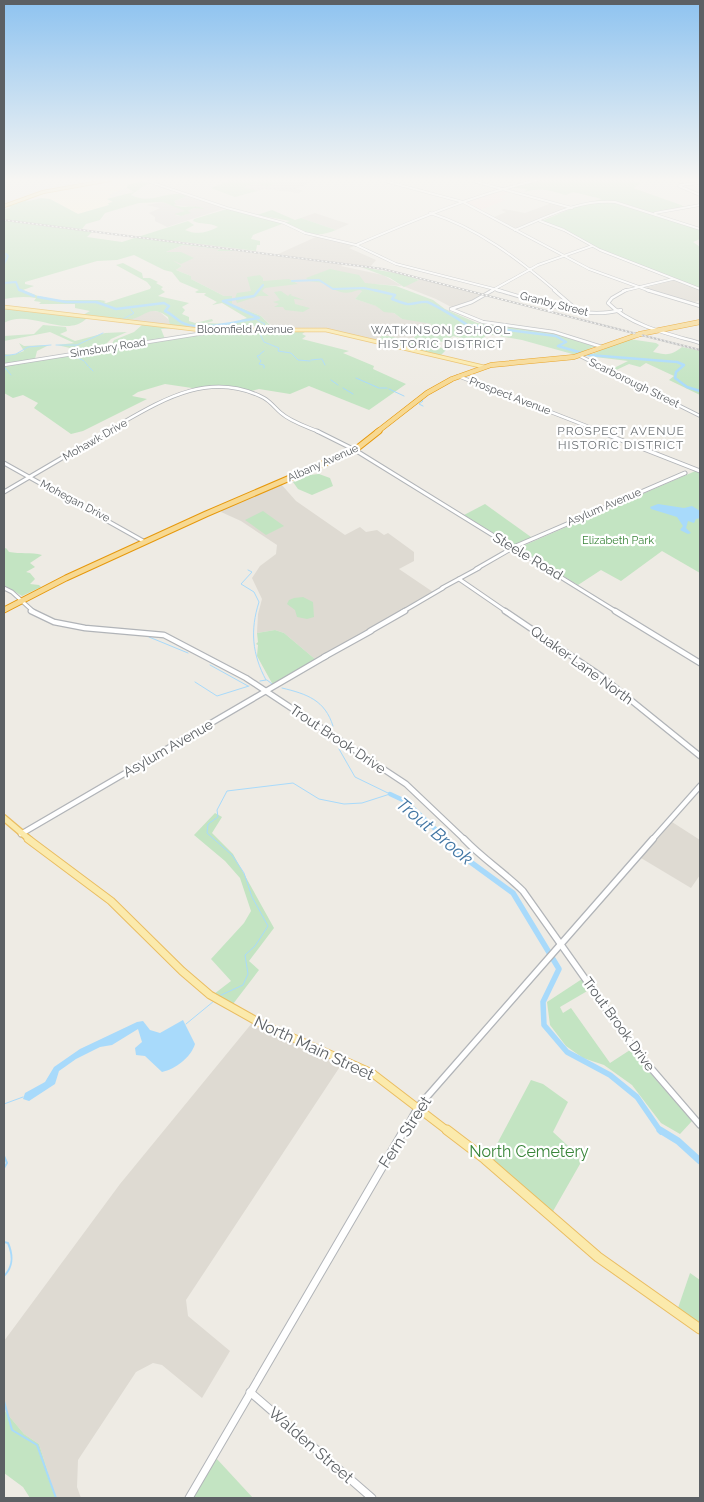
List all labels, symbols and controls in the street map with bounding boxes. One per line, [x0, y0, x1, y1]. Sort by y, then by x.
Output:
street label: Granby Street [519, 289, 590, 319]
street label: Bloomfield Avenue [197, 323, 294, 336]
district label: WATKINSON SCHOOL HISTORIC DISTRICT [371, 323, 511, 351]
street label: Simsbury Road [69, 336, 147, 360]
street label: Scarborough Street [587, 355, 682, 411]
street label: Prospect Avenue [467, 374, 553, 418]
street label: Mohawk Drive [61, 416, 130, 464]
district label: PROSPECT AVENUE HISTORIC DISTRICT [557, 424, 685, 452]
street label: Albany Avenue [286, 441, 361, 484]
street label: Mohegan Drive [38, 477, 113, 525]
street label: Asylum Avenue [565, 485, 643, 528]
street label: Steele Road [490, 529, 566, 583]
park label: Elizabeth Park [582, 534, 654, 547]
street label: Quaker Lane North [528, 623, 636, 707]
street label: Trout Brook Drive [287, 701, 389, 777]
street label: Asylum Avenue [120, 716, 216, 780]
water label: Trout Brook [392, 793, 478, 869]
street label: Trout Brook Drive [580, 974, 658, 1074]
street label: North Main Street [251, 1012, 378, 1084]
street label: Fern Street [375, 1092, 436, 1171]
park label: North Cemetery [469, 1142, 589, 1161]
street label: Walden Street [265, 1403, 358, 1487]

